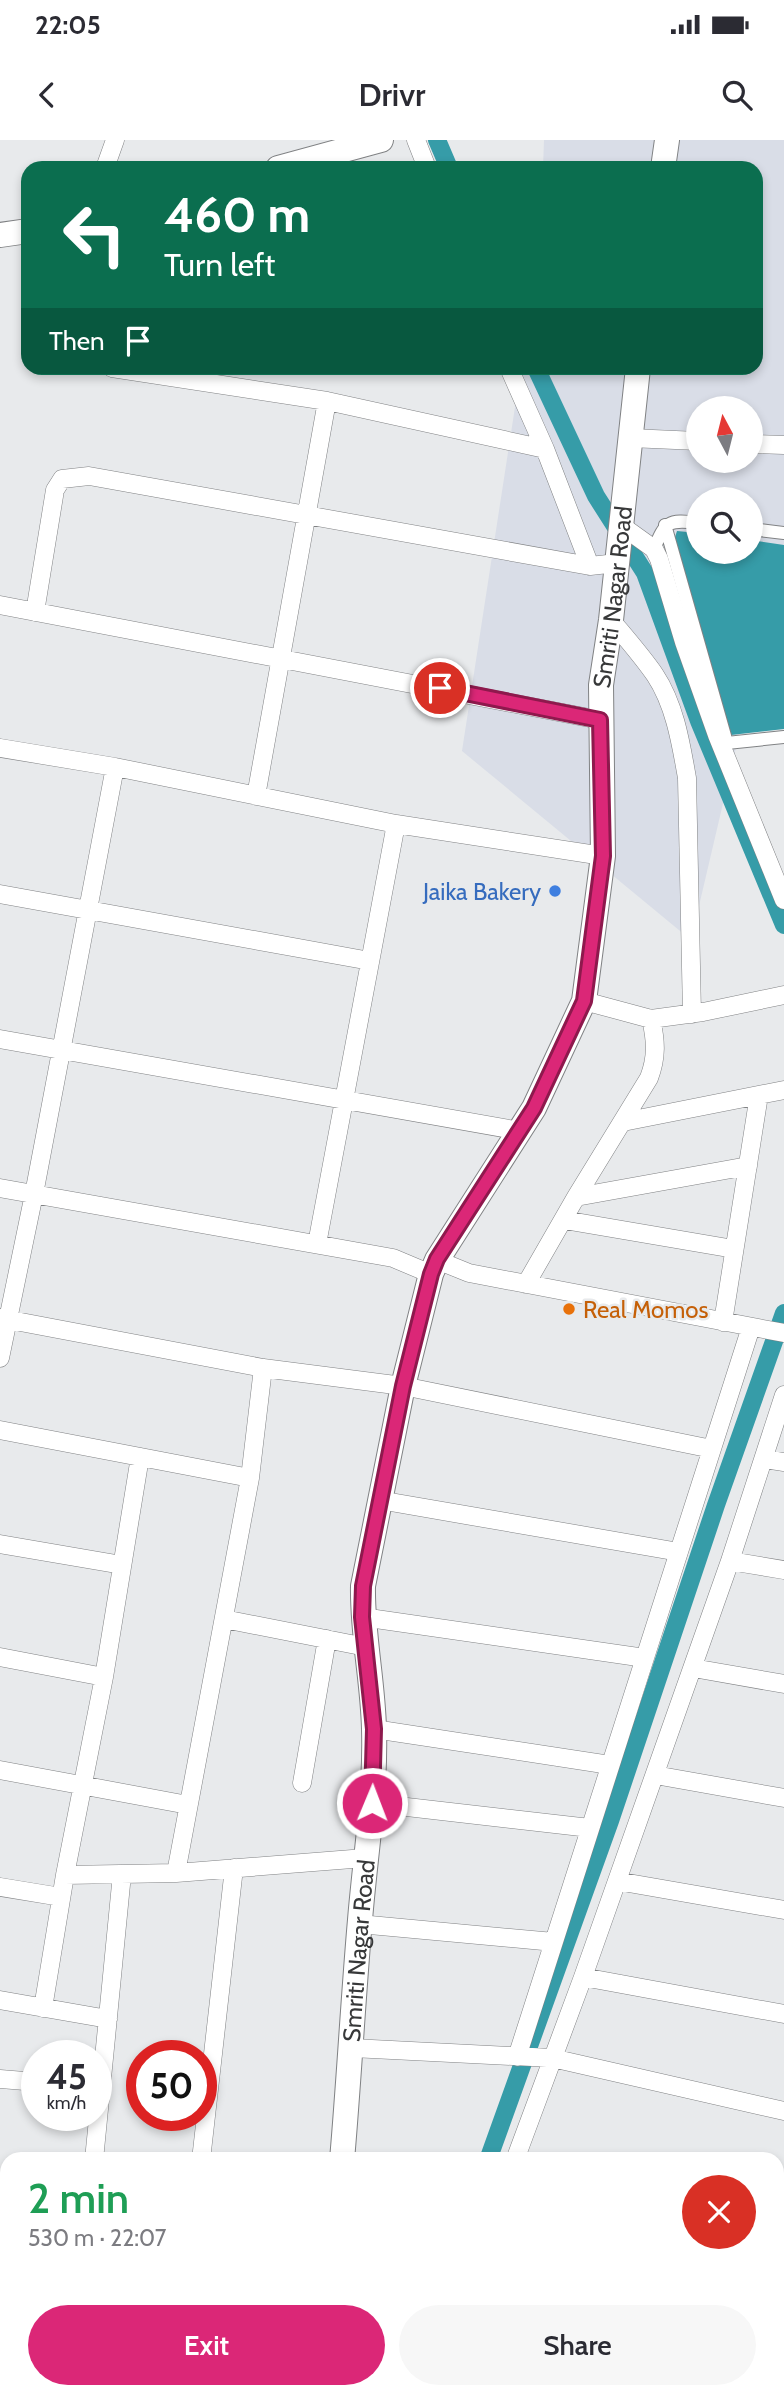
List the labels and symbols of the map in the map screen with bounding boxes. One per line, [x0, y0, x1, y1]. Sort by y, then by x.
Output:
north arrow [686, 396, 763, 472]
street label: Smriti Nagar Road [586, 505, 638, 690]
pin [410, 658, 470, 718]
place label: Jaika Bakery [422, 877, 541, 906]
marker: Jaika Bakery [547, 883, 563, 899]
place label: Real Momos [583, 1295, 709, 1324]
marker: Real Momos [561, 1301, 577, 1317]
position arrow [335, 1766, 409, 1840]
street label: Smriti Nagar Road [336, 1858, 380, 2043]
speed limit sign: 50 [126, 2040, 217, 2131]

